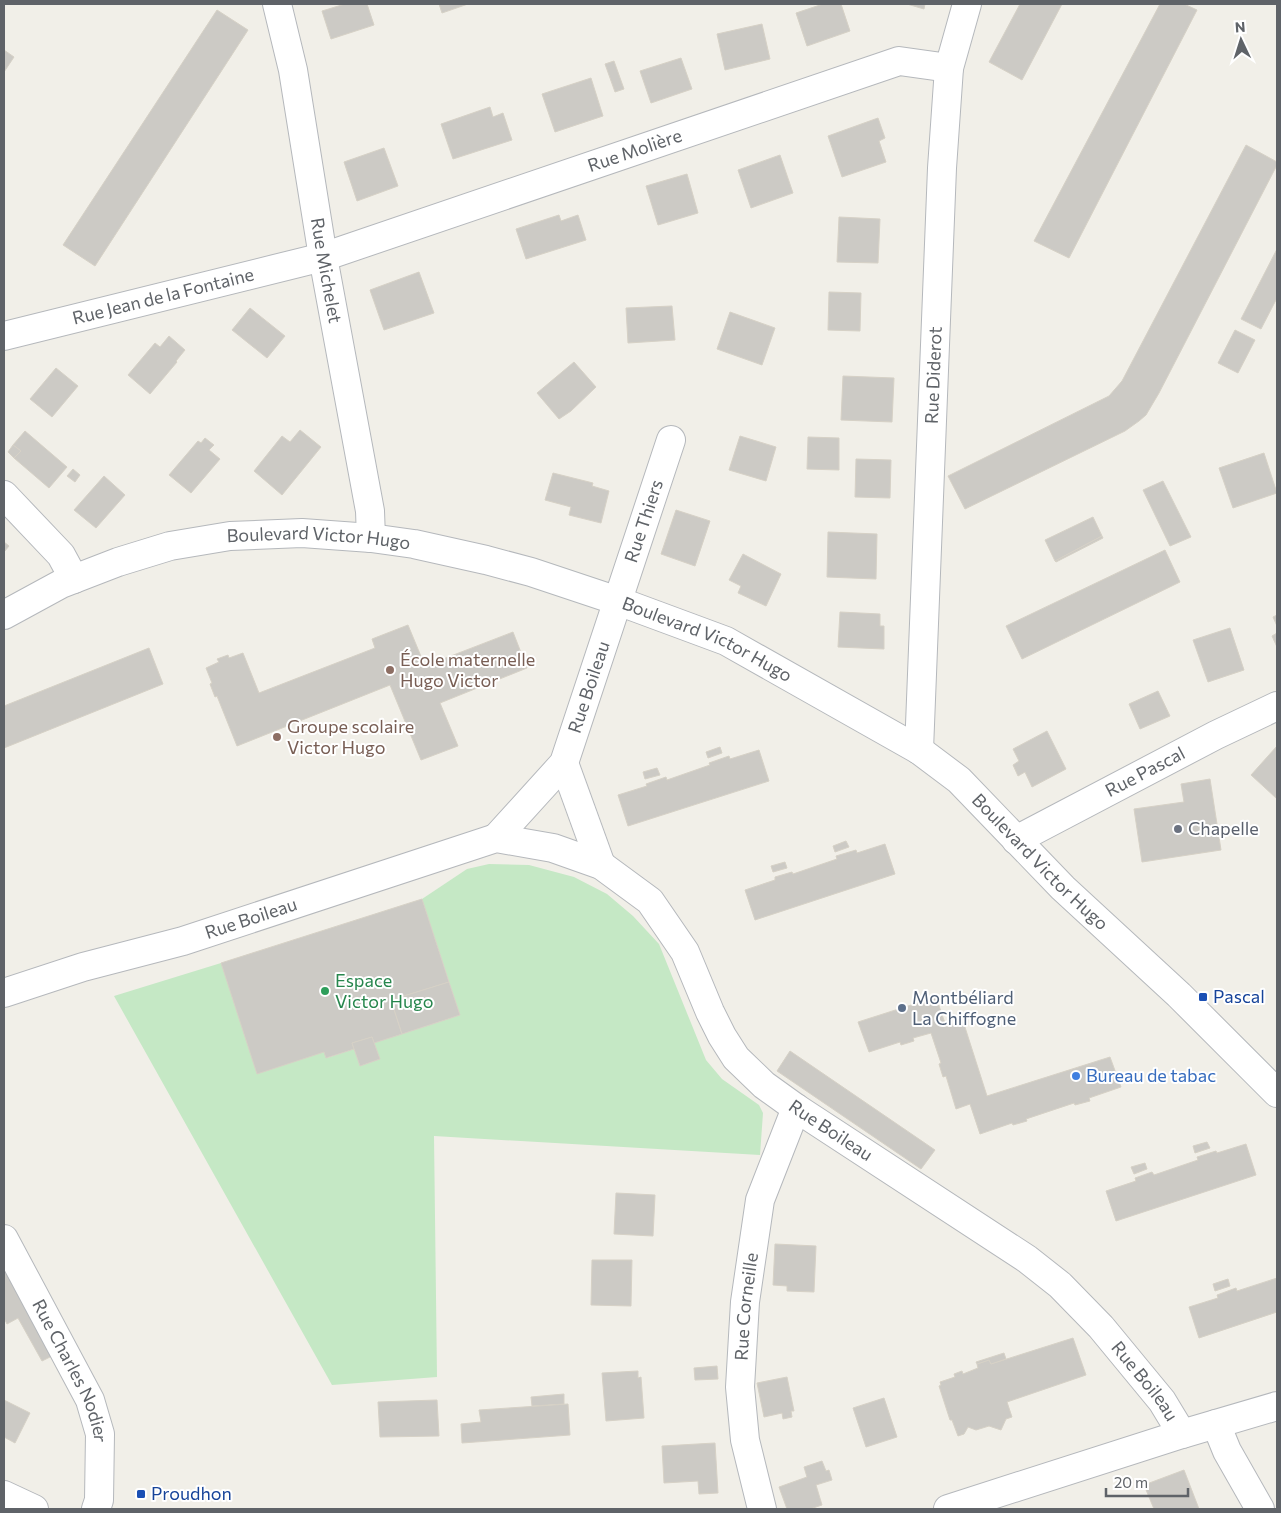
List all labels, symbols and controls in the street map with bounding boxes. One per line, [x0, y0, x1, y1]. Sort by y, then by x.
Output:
north arrow [1216, 15, 1266, 65]
text: N [1234, 18, 1246, 35]
street label: Rue Molière [585, 124, 684, 176]
street label: Rue Michelet [307, 216, 347, 325]
street label: Rue Jean de la Fontaine [70, 263, 256, 329]
street label: Rue Diderot [920, 326, 946, 425]
street label: Rue Thiers [619, 477, 667, 565]
street label: Boulevard Victor Hugo [226, 521, 412, 553]
street label: Boulevard Victor Hugo [619, 592, 796, 686]
street label: Rue Boileau [563, 638, 614, 736]
place label: École maternelle Hugo Victor [400, 648, 535, 691]
marker: École maternelle Hugo Victor [384, 664, 396, 676]
place label: Groupe scolaire Victor Hugo [287, 715, 414, 758]
marker: Groupe scolaire Victor Hugo [271, 731, 283, 743]
street label: Rue Pascal [1101, 741, 1188, 801]
street label: Boulevard Victor Hugo [968, 788, 1113, 934]
place label: Chapelle [1188, 817, 1259, 839]
marker: Chapelle [1172, 823, 1184, 835]
street label: Rue Boileau [202, 892, 299, 943]
place label: Espace Victor Hugo [335, 969, 433, 1012]
marker: Espace Victor Hugo [319, 985, 331, 997]
place label: Pascal [1213, 985, 1265, 1007]
place label: Montbéliard La Chiffogne [912, 986, 1016, 1029]
marker: Pascal [1197, 991, 1209, 1003]
marker: Montbéliard La Chiffogne [896, 1002, 908, 1014]
place label: Bureau de tabac [1086, 1064, 1216, 1086]
marker: Bureau de tabac [1070, 1070, 1082, 1082]
street label: Rue Boileau [785, 1094, 877, 1165]
street label: Rue Corneille [730, 1251, 762, 1361]
street label: Rue Charles Nodier [28, 1295, 112, 1442]
street label: Rue Boileau [1107, 1336, 1183, 1425]
scale bar [1106, 1466, 1188, 1498]
text: 20 m [1114, 1473, 1148, 1491]
place label: Proudhon [151, 1482, 232, 1504]
marker: Proudhon [135, 1488, 147, 1500]

